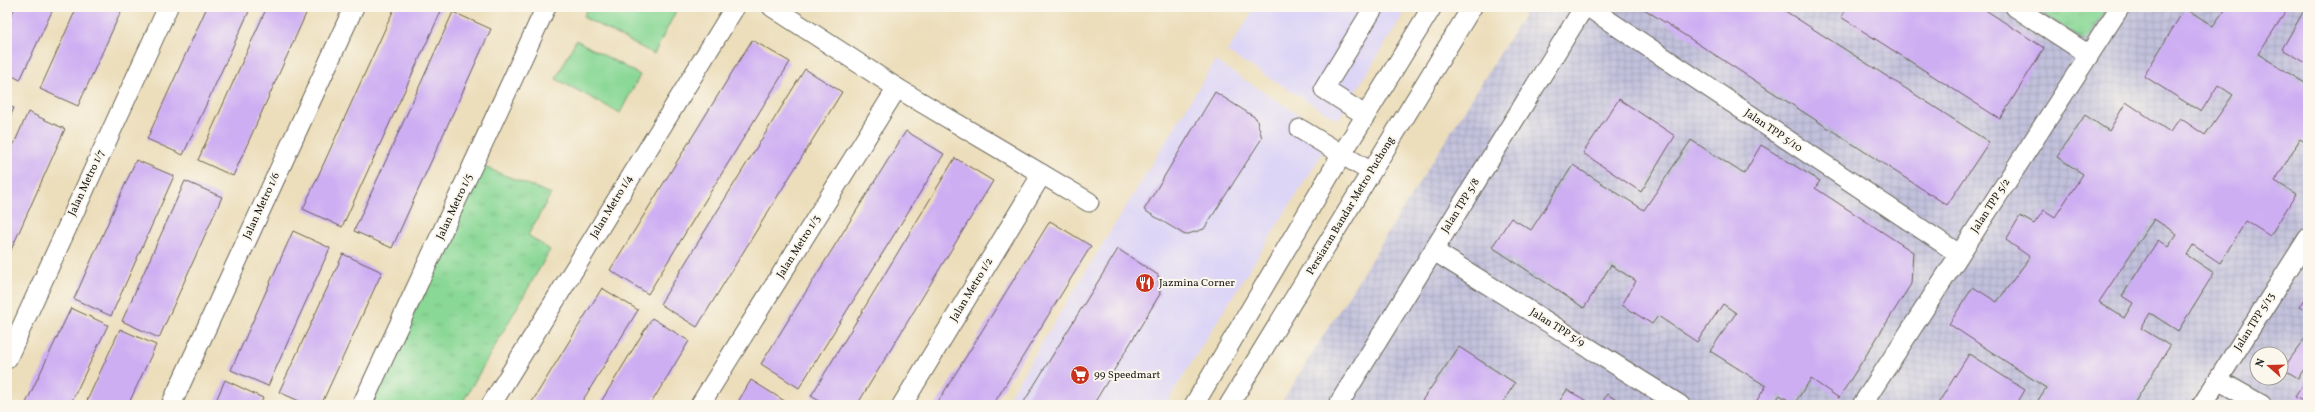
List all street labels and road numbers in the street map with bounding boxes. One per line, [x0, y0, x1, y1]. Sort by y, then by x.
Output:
street label: Jalan TPP 5/10 [1741, 106, 1805, 156]
street label: Persiaran Bandar Metro Puchong [1304, 134, 1399, 278]
street label: Jalan Metro 1/7 [65, 147, 109, 219]
street label: Jalan Metro 1/6 [240, 170, 284, 242]
street label: Jalan Metro 1/5 [433, 172, 477, 242]
street label: Jalan Metro 1/4 [587, 172, 637, 242]
street label: Jalan TPP 5/8 [1438, 175, 1484, 236]
street label: Jalan TPP 5/2 [1968, 176, 2014, 236]
street label: Jalan Metro 1/3 [774, 212, 825, 281]
street label: Jalan Metro 1/2 [947, 255, 997, 325]
street label: Jalan TPP 5/13 [2231, 290, 2279, 354]
street label: Jalan TPP 5/9 [1527, 305, 1588, 351]

